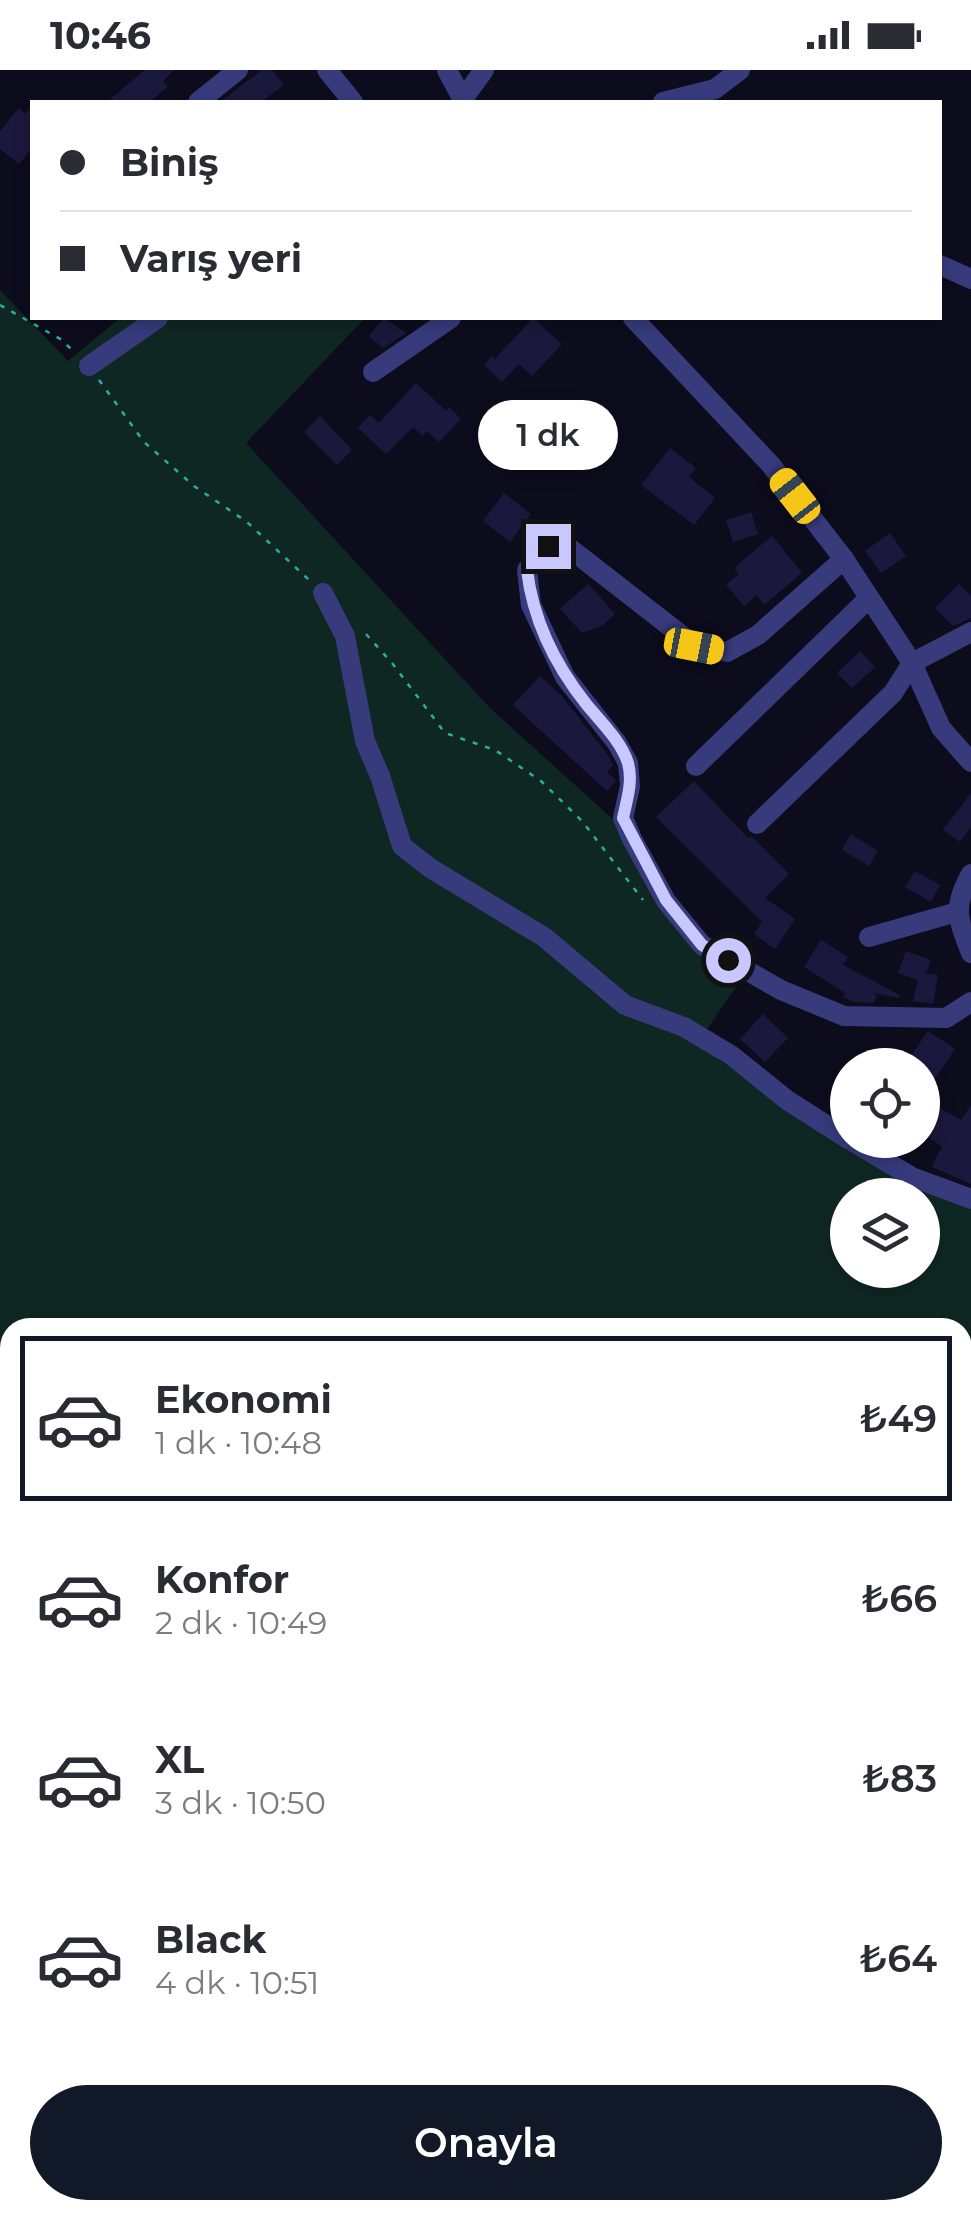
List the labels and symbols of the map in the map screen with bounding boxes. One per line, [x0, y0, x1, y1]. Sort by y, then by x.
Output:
callout: 1 dk [478, 401, 618, 471]
car [765, 463, 825, 529]
route end [526, 524, 571, 569]
car [662, 626, 726, 666]
route start [706, 938, 751, 983]

